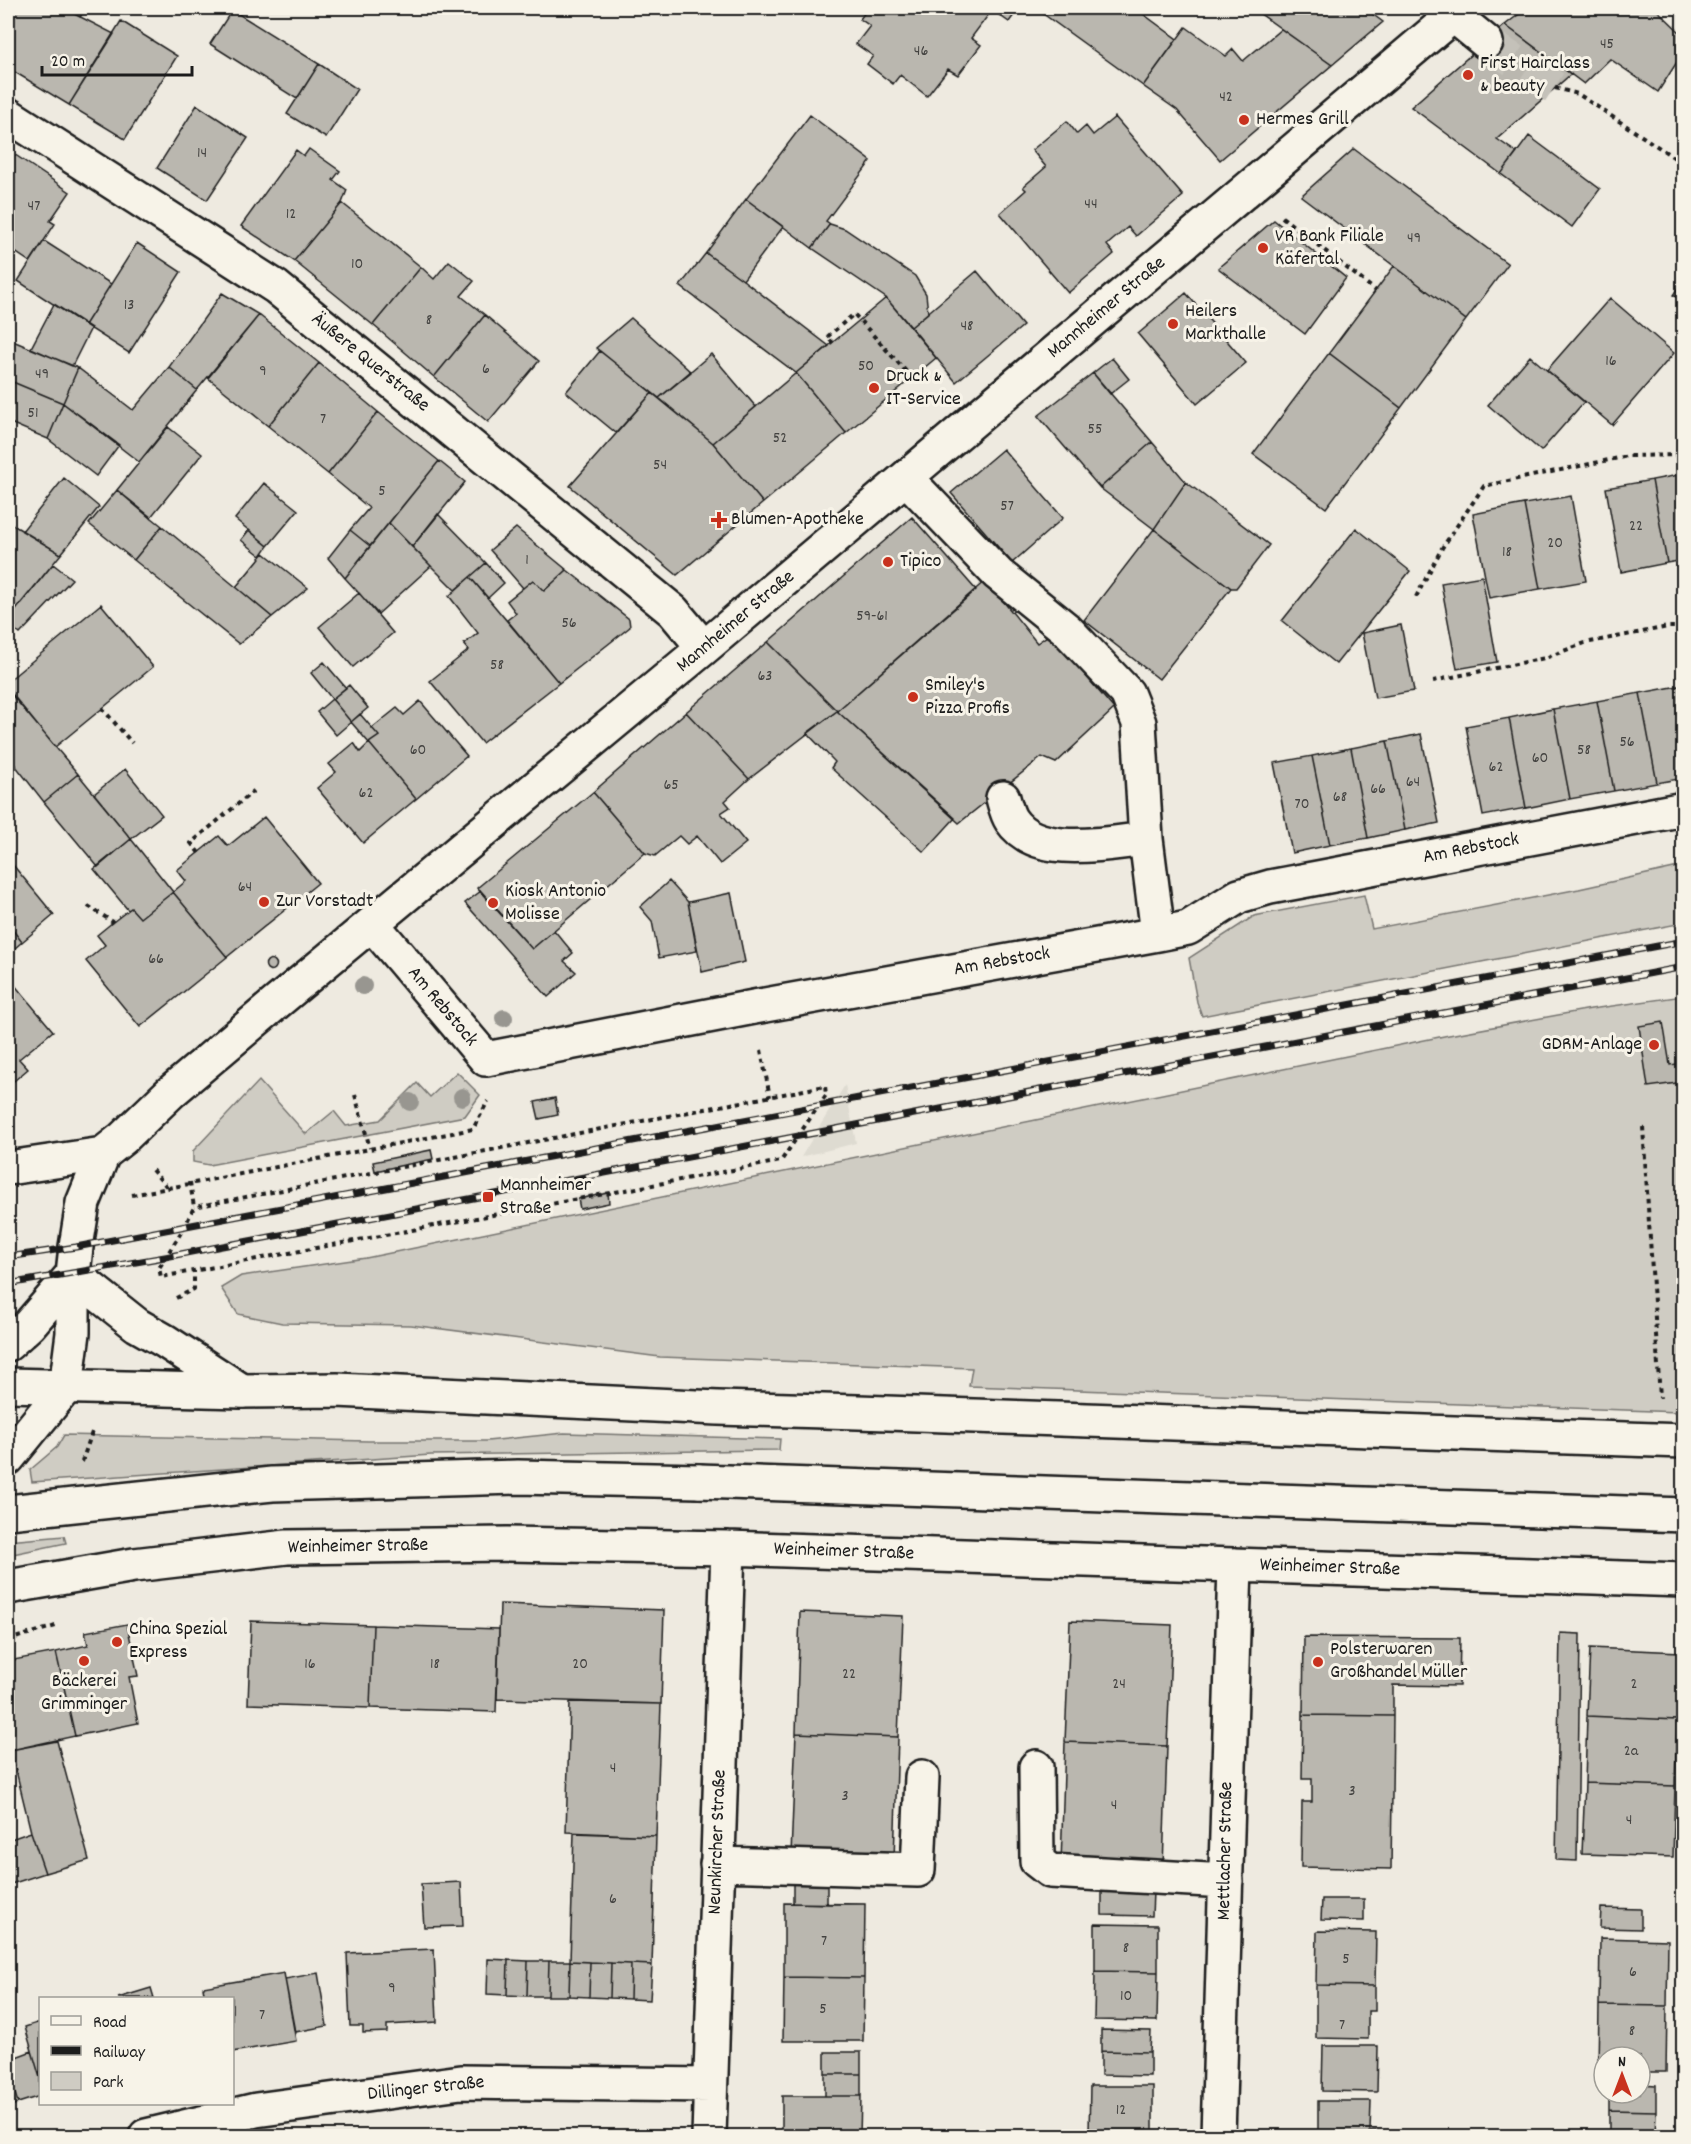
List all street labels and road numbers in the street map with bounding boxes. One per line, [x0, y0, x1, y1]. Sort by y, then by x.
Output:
street label: Mannheimer Straße [1042, 250, 1172, 366]
street label: Äußere Querstraße [305, 306, 435, 420]
street label: Mannheimer Straße [671, 564, 801, 680]
street label: Am Rebstock [1421, 826, 1521, 872]
street label: Am Rebstock [952, 940, 1052, 984]
street label: Am Rebstock [400, 961, 484, 1053]
street label: Weinheimer Straße [287, 1532, 429, 1562]
street label: Weinheimer Straße [773, 1536, 915, 1568]
street label: Weinheimer Straße [1259, 1552, 1401, 1584]
street label: Neunkircher Straße [701, 1769, 735, 1915]
street label: Mettlacher Straße [1211, 1781, 1241, 1921]
street label: Dillinger Straße [366, 2069, 486, 2109]

